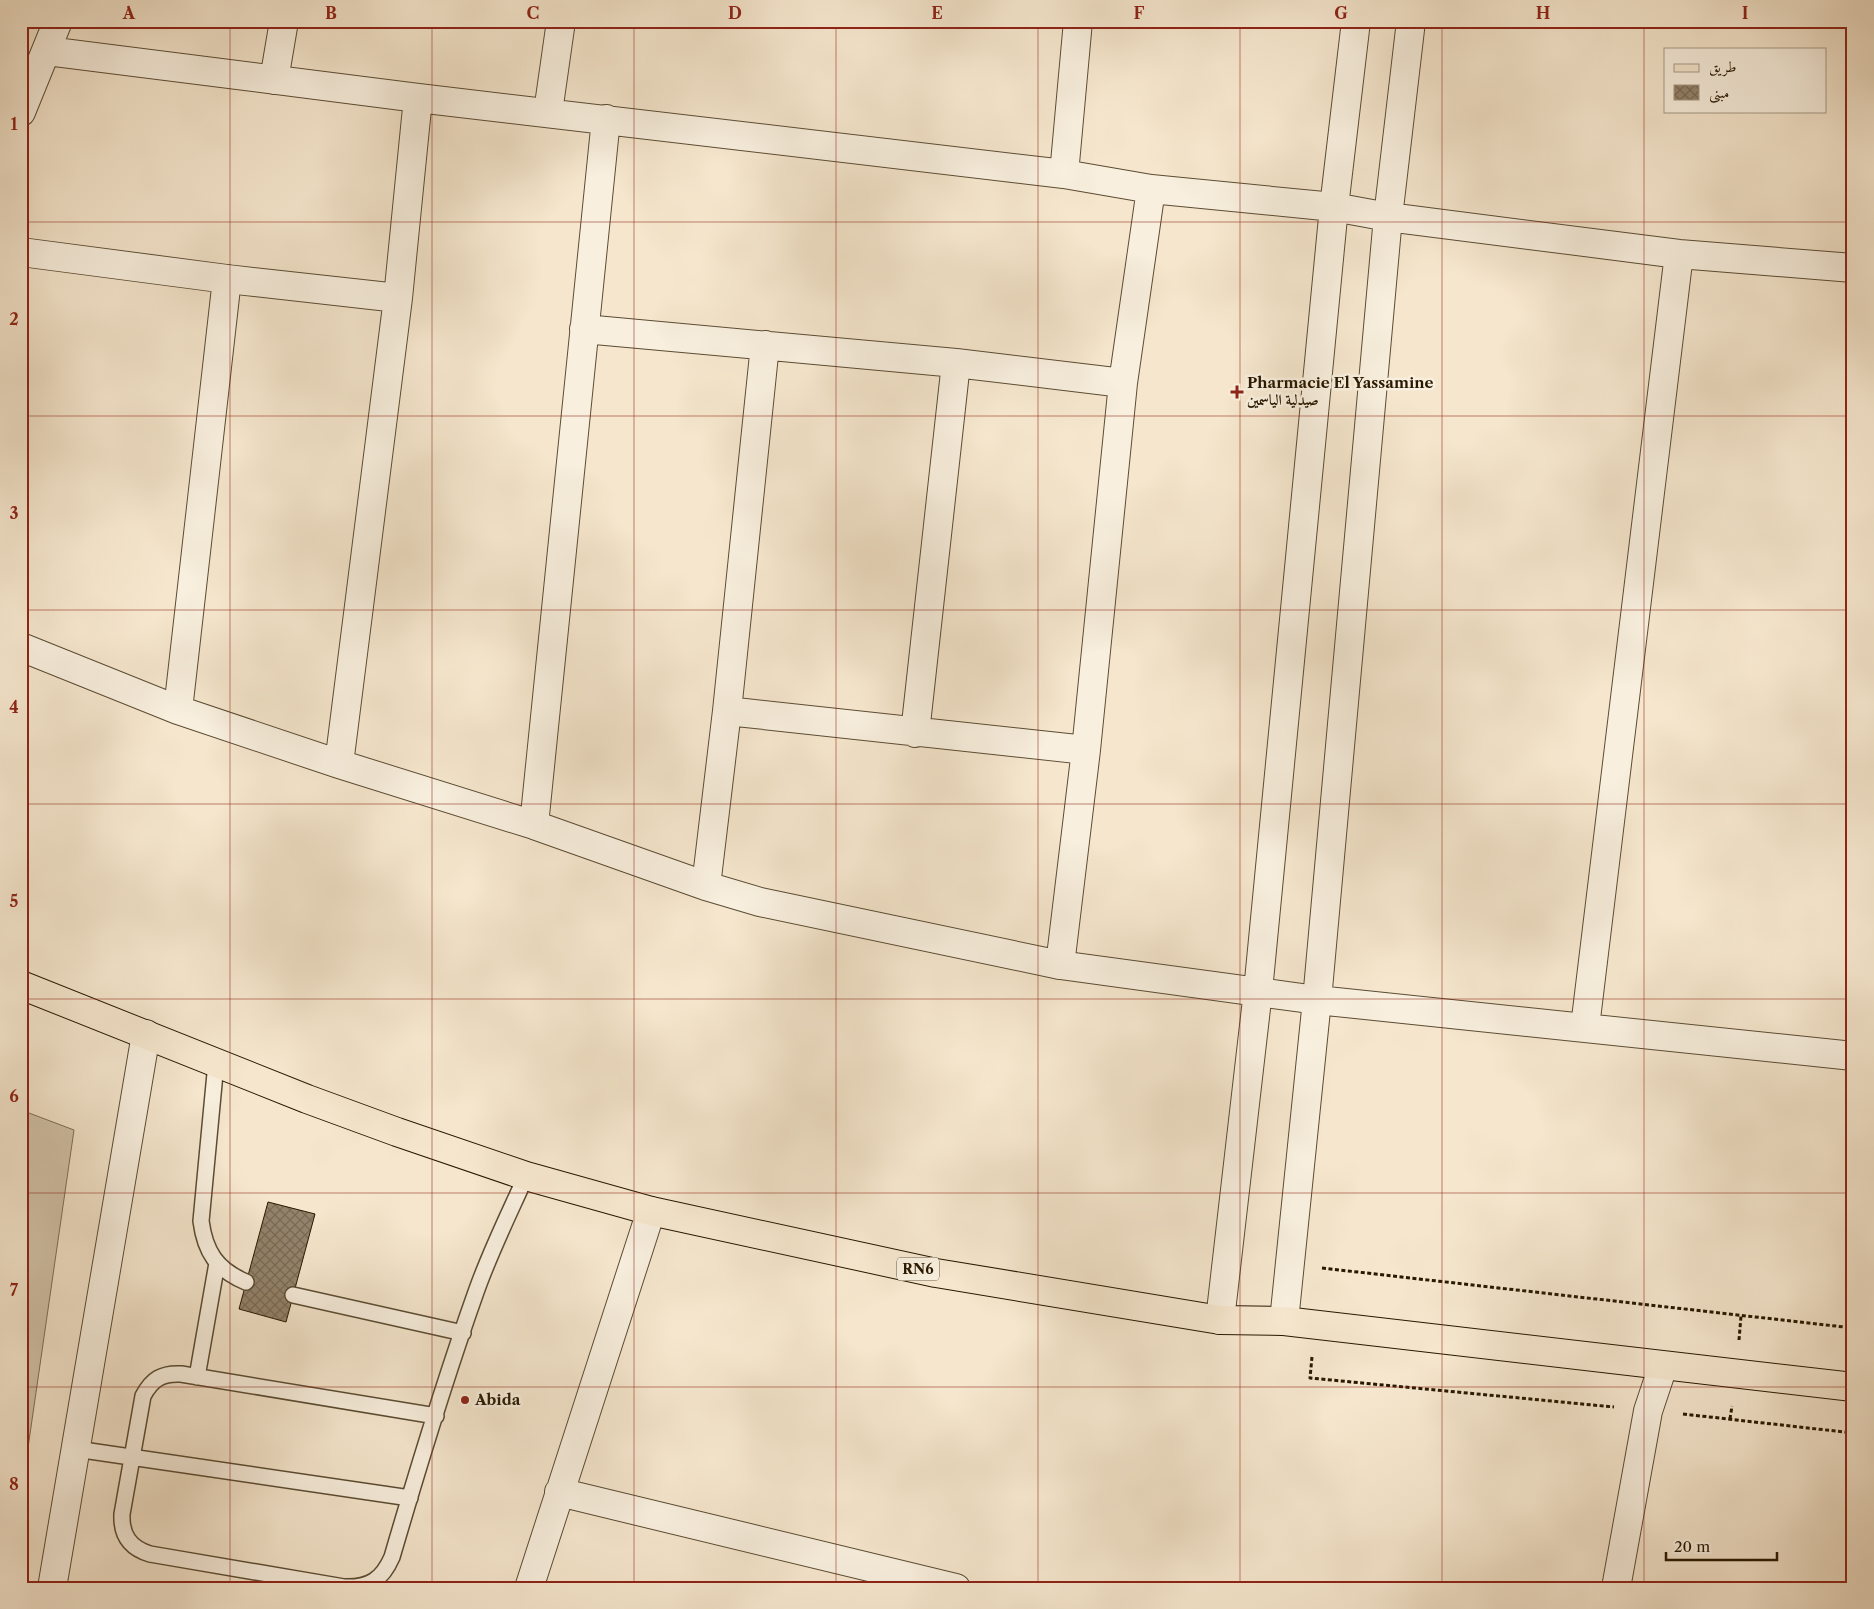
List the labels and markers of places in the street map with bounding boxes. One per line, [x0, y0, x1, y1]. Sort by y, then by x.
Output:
place label: Pharmacie El Yassamine صيدلية الياسمين [1247, 373, 1434, 409]
marker: Pharmacie El Yassamine صيدلية الياسمين [1231, 386, 1243, 398]
place label: Abida [474, 1390, 521, 1409]
marker: Abida [459, 1394, 471, 1406]

